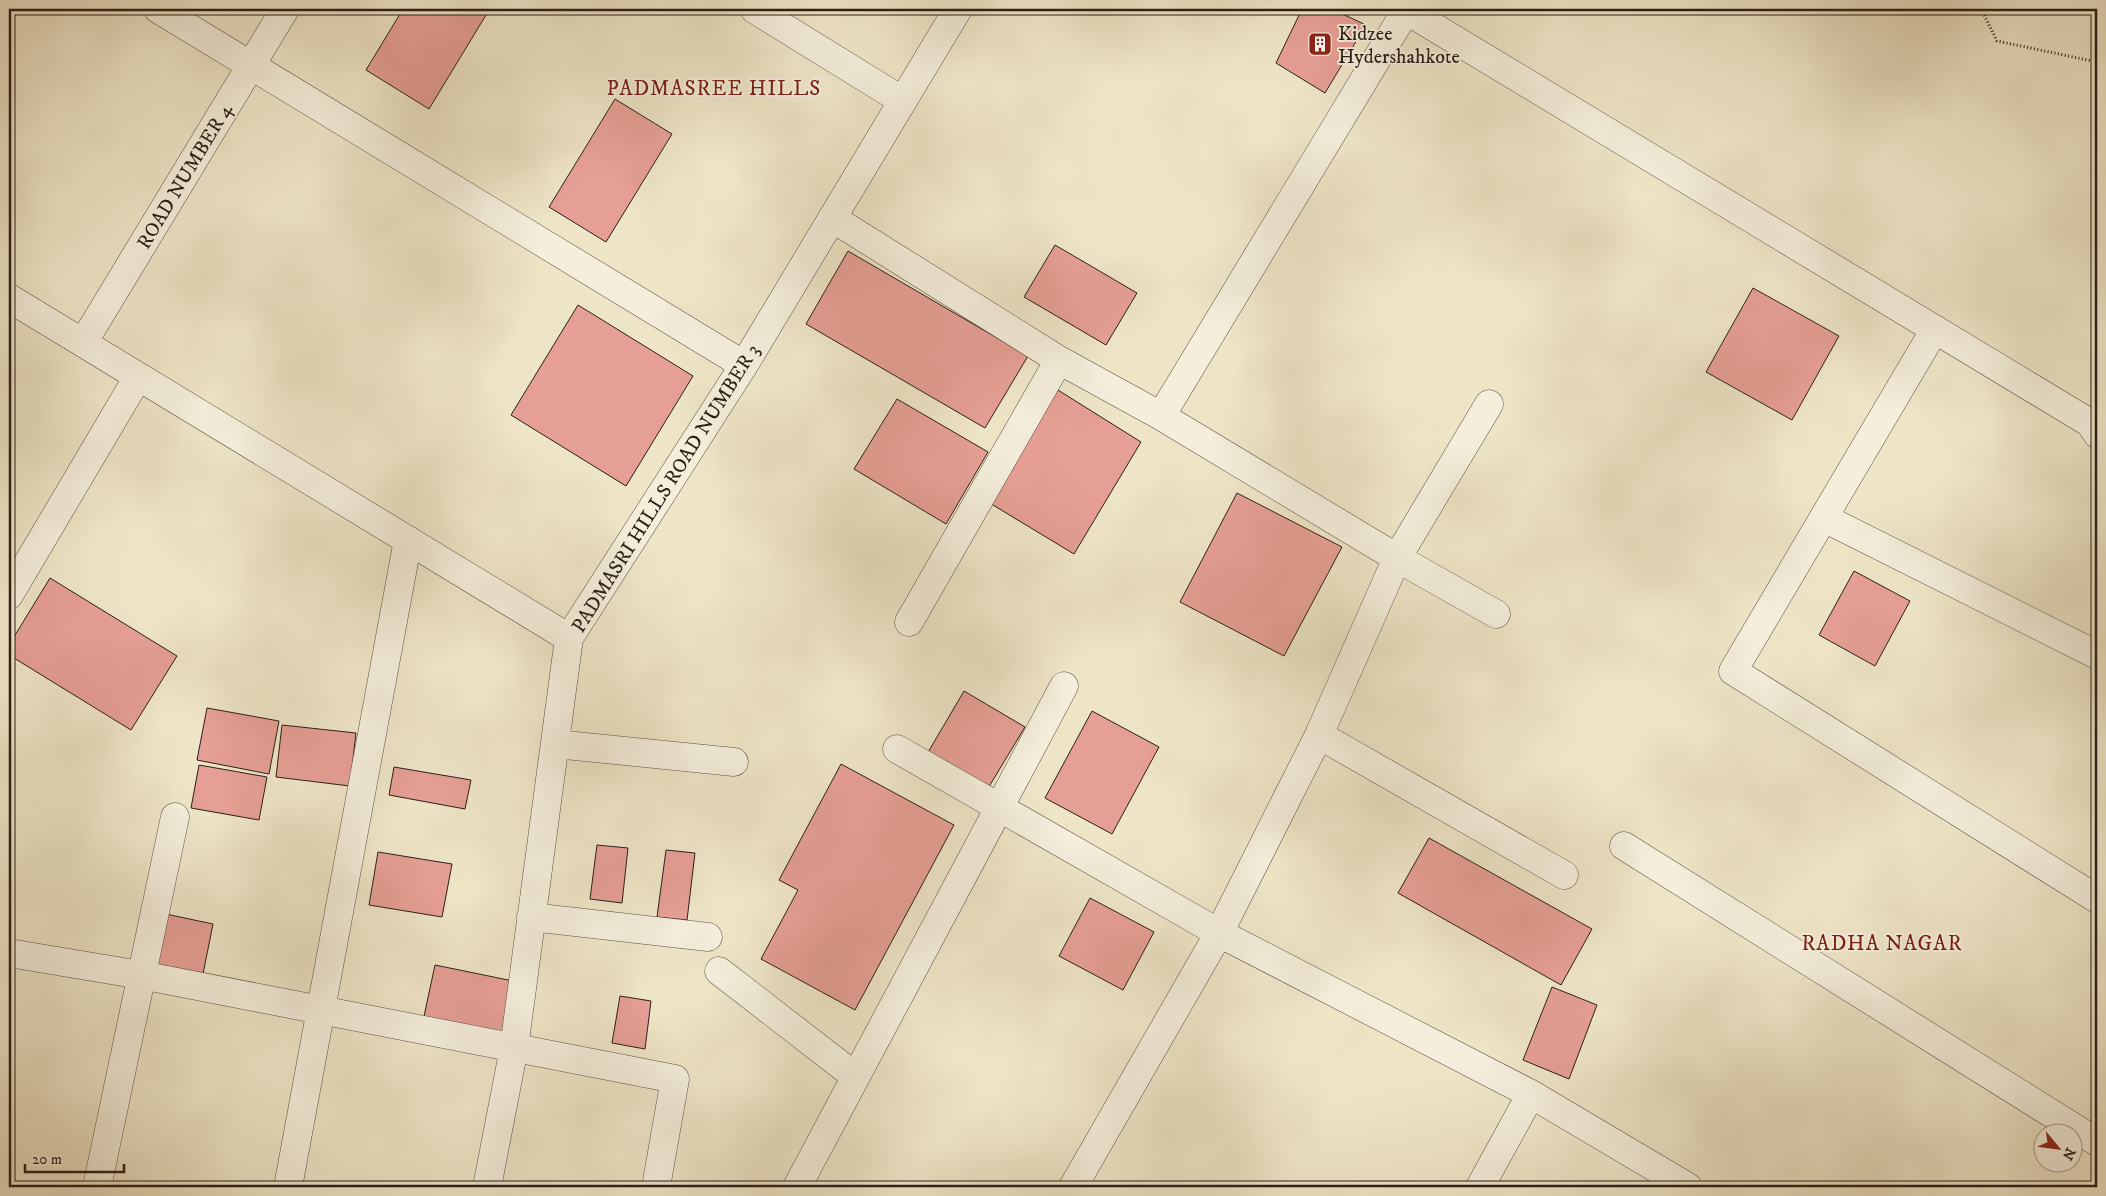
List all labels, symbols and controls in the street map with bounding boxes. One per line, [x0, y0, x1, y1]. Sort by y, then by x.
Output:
place label: Kidzee Hydershahkote [1338, 22, 1460, 70]
building icon: Kidzee Hydershahkote [1307, 31, 1333, 57]
district label: PADMASREE HILLS [607, 76, 821, 102]
street label: ROAD NUMBER 4 [132, 99, 239, 254]
street label: PADMASRI HILLS ROAD NUMBER 3 [567, 340, 766, 638]
district label: RADHA NAGAR [1801, 931, 1963, 957]
north arrow [2034, 1124, 2084, 1174]
scale bar [25, 1141, 124, 1173]
text: N [2058, 1144, 2079, 1164]
text: 20 m [32, 1150, 62, 1169]

